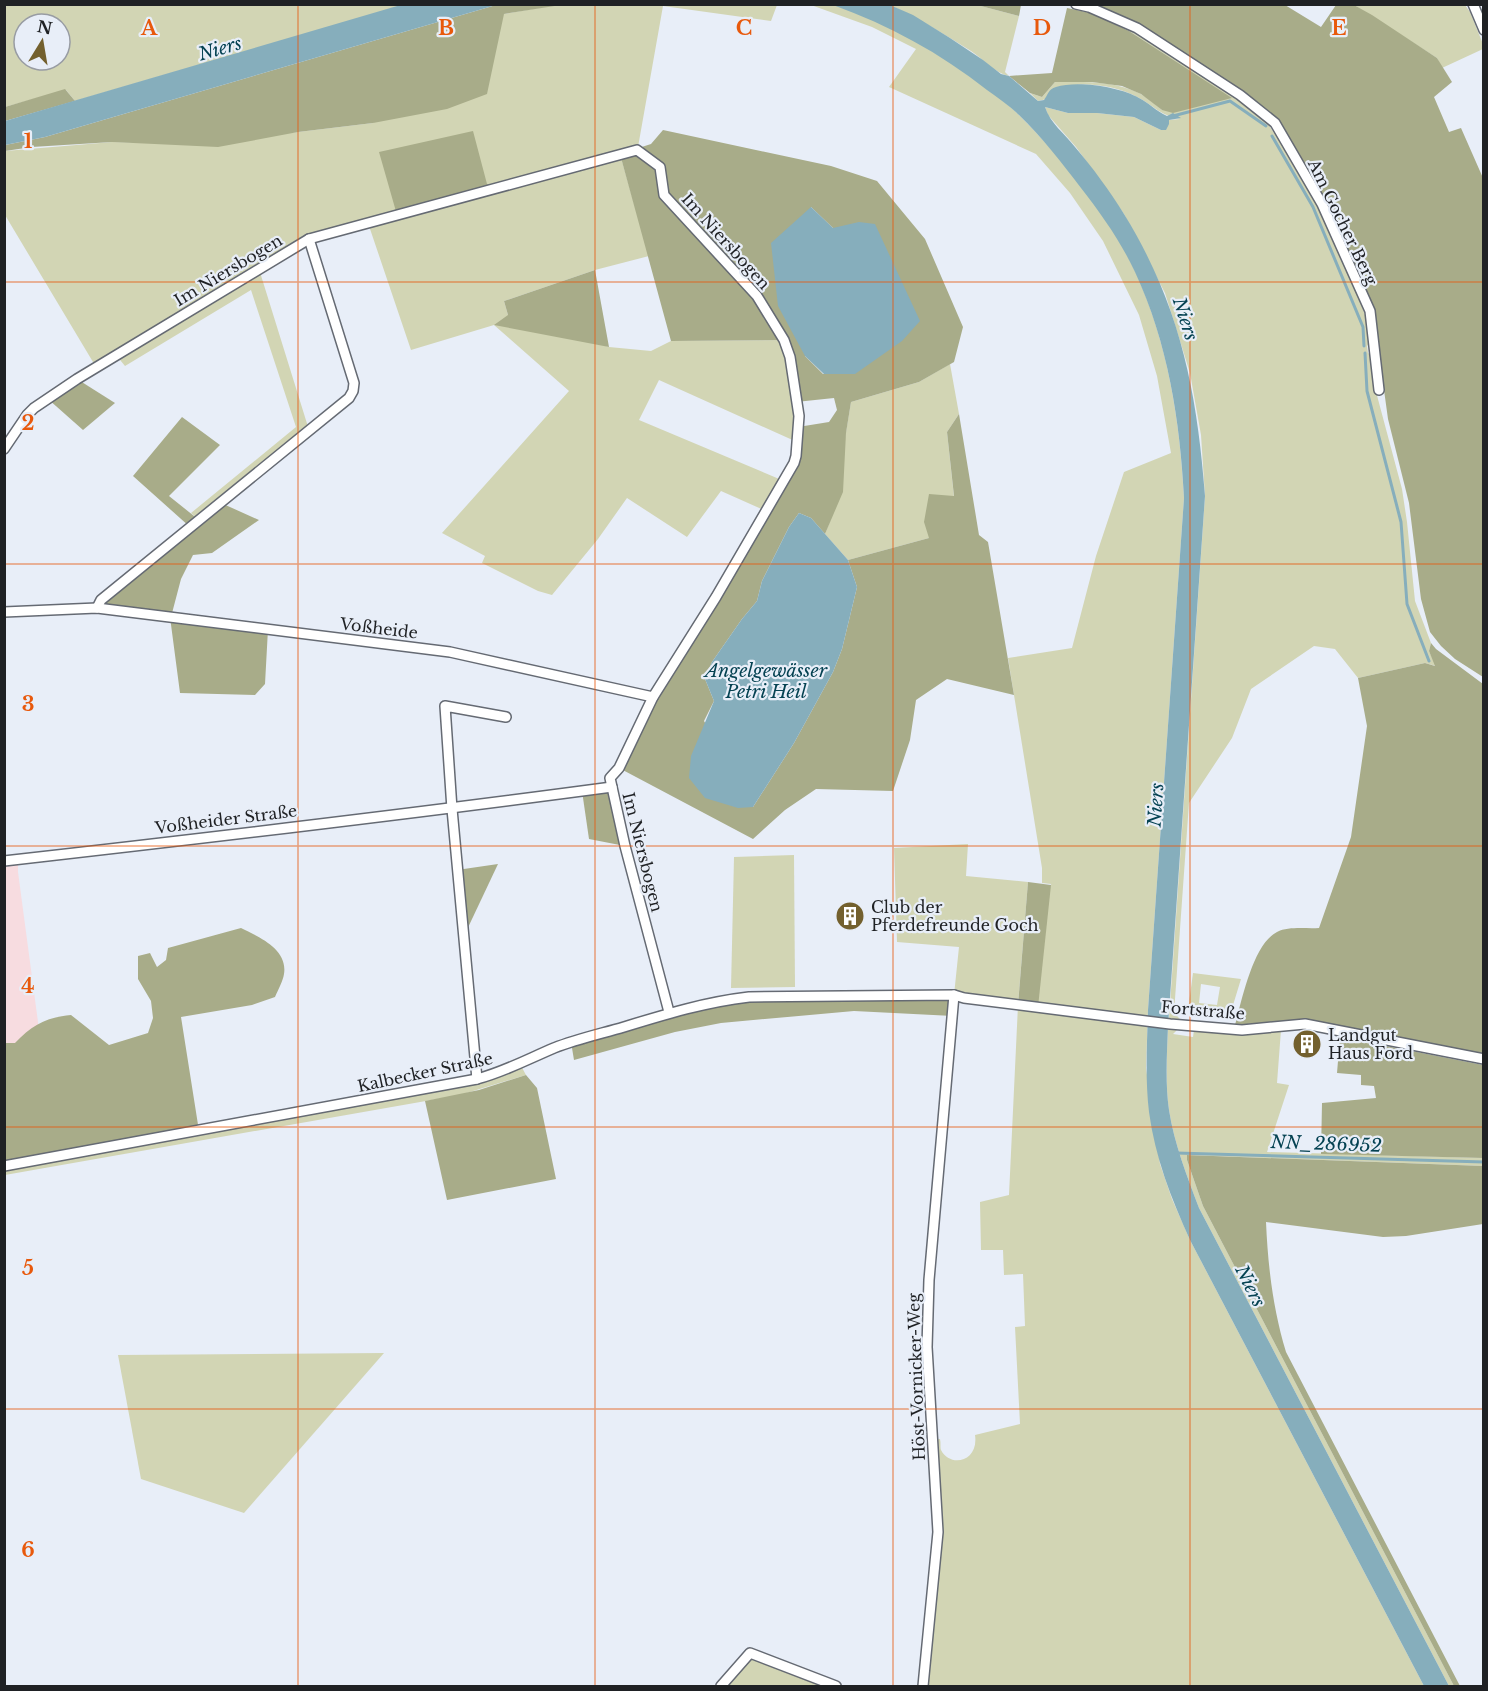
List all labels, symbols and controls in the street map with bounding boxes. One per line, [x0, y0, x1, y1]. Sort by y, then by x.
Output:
north arrow [12, 12, 72, 72]
text: N [36, 16, 54, 39]
text: A [140, 16, 158, 40]
text: B [438, 16, 454, 40]
text: C [736, 16, 752, 40]
text: D [1033, 16, 1051, 40]
text: E [1331, 16, 1347, 40]
water label: Niers [195, 32, 244, 66]
text: 1 [24, 129, 33, 153]
street label: Am Gocher Berg [1303, 155, 1382, 289]
street label: Im Niersbogen [677, 189, 775, 293]
street label: Im Niersbogen [170, 230, 286, 310]
water label: Niers [1167, 294, 1202, 344]
text: 2 [21, 411, 35, 435]
street label: Voßheide [338, 613, 419, 643]
water label: Angelgewässer Petri Heil [703, 660, 828, 703]
text: 3 [22, 692, 34, 716]
water label: Niers [1143, 782, 1169, 829]
street label: Im Niersbogen [618, 790, 668, 914]
street label: Voßheider Straße [153, 800, 298, 838]
place label: Club der Pferdefreunde Goch [871, 897, 1039, 935]
building icon: Club der Pferdefreunde Goch [834, 900, 866, 932]
text: 4 [21, 974, 35, 998]
street label: Fortstraße [1160, 996, 1246, 1024]
place label: Landgut Haus Ford [1328, 1025, 1413, 1063]
building icon: Landgut Haus Ford [1291, 1028, 1323, 1060]
street label: Kalbecker Straße [355, 1048, 495, 1096]
water label: NN_286952 [1269, 1131, 1382, 1157]
text: 5 [22, 1256, 34, 1280]
water label: Niers [1230, 1260, 1270, 1311]
street label: Höst-Vornicker-Weg [903, 1292, 929, 1461]
text: 6 [21, 1538, 35, 1562]

